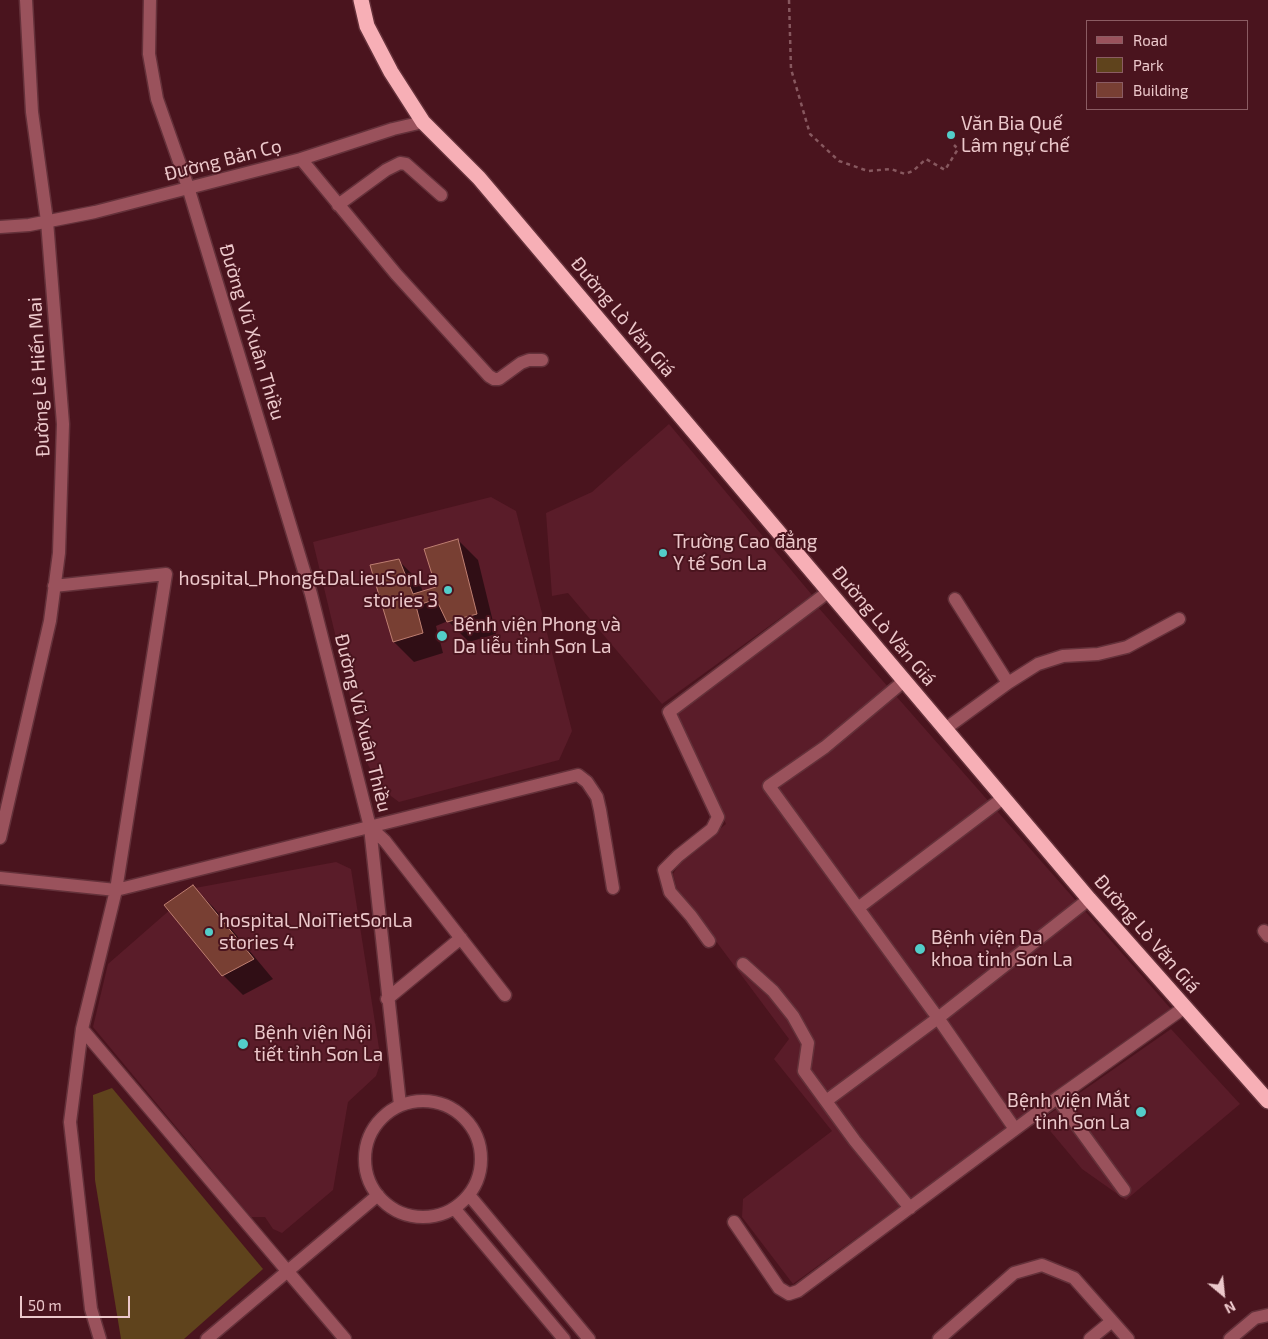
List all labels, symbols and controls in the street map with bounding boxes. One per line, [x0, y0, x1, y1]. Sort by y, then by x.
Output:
legend [1086, 20, 1248, 110]
text: Road [1133, 31, 1168, 49]
text: Park [1133, 56, 1164, 74]
text: Building [1133, 81, 1188, 99]
place label: Văn Bia Quế Lâm ngự chế [961, 113, 1070, 157]
marker: Văn Bia Quế Lâm ngự chế [945, 129, 957, 141]
street label: Đường Bản Cọ [162, 134, 284, 186]
street label: Đường Vũ Xuân Thiều [214, 241, 290, 423]
street label: Đường Lò Văn Giá [566, 252, 680, 382]
street label: Đường Lê Hiến Mai [23, 297, 55, 457]
place label: Trường Cao đẳng Y tế Sơn La [673, 531, 817, 575]
marker: Trường Cao đẳng Y tế Sơn La [657, 547, 669, 559]
street label: Đường Lò Văn Giá [827, 561, 941, 691]
place label: hospital_Phong&DaLieuSonLa stories 3 [179, 568, 438, 612]
marker: hospital_Phong&DaLieuSonLa stories 3 [442, 584, 454, 596]
place label: Bệnh viện Phong và Da liễu tỉnh Sơn La [453, 614, 621, 658]
marker: Bệnh viện Phong và Da liễu tỉnh Sơn La [435, 629, 449, 643]
street label: Đường Vũ Xuân Thiều [330, 631, 396, 815]
street label: Đường Lò Văn Giá [1089, 870, 1205, 998]
place label: hospital_NoiTietSonLa stories 4 [219, 910, 413, 954]
marker: hospital_NoiTietSonLa stories 4 [203, 926, 215, 938]
place label: Bệnh viện Đa khoa tỉnh Sơn La [931, 927, 1073, 971]
marker: Bệnh viện Đa khoa tỉnh Sơn La [913, 942, 927, 956]
place label: Bệnh viện Nội tiết tỉnh Sơn La [254, 1022, 383, 1066]
marker: Bệnh viện Nội tiết tỉnh Sơn La [236, 1037, 250, 1051]
place label: Bệnh viện Mắt tỉnh Sơn La [1007, 1090, 1130, 1134]
marker: Bệnh viện Mắt tỉnh Sơn La [1134, 1105, 1148, 1119]
north arrow [1198, 1269, 1248, 1319]
scale bar [22, 1286, 132, 1318]
text: 50 m [28, 1296, 62, 1314]
text: N [1222, 1298, 1239, 1318]

